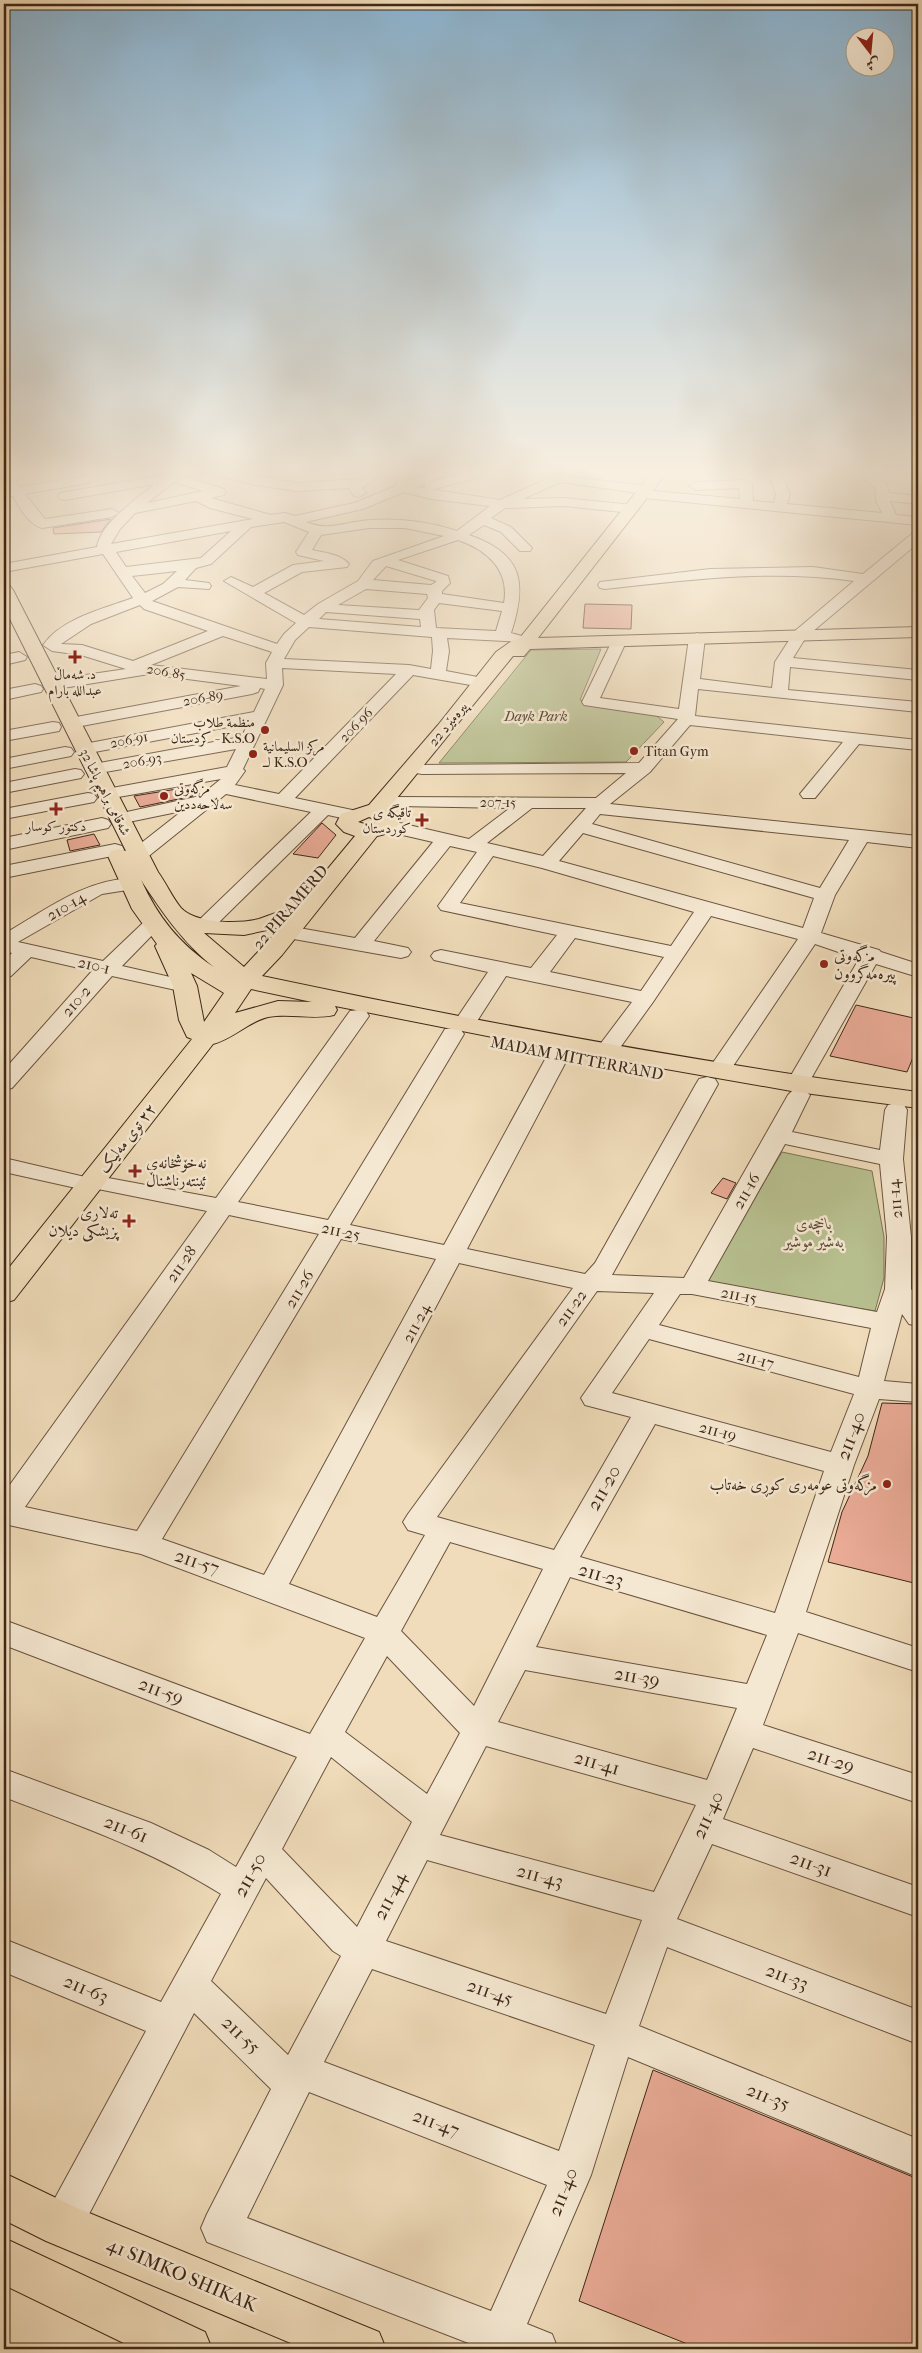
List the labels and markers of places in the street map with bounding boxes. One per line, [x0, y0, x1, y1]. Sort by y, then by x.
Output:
marker: د. شەماڵ عبداللە بارام [68, 650, 82, 664]
place label: د. شەماڵ عبداللە بارام [48, 666, 102, 703]
place label: منظمة طلاب كردستان - K.S.O [171, 714, 255, 747]
marker: منظمة طلاب كردستان - K.S.O [259, 724, 271, 736]
place label: مرکز السلیمانیة لــ K.S.O [262, 738, 325, 771]
place label: Titan Gym [644, 743, 709, 760]
marker: Titan Gym [628, 745, 640, 757]
marker: مرکز السلیمانیة لــ K.S.O [247, 748, 259, 760]
place label: مزگەوتی سەڵاحەددین [174, 778, 233, 813]
marker: مزگەوتی سەڵاحەددین [158, 790, 170, 802]
marker: دكتور كوسار [49, 802, 63, 816]
place label: تاقيگه ى كوردستان [362, 804, 411, 837]
marker: تاقيگه ى كوردستان [415, 813, 429, 827]
place label: دكتور كوسار [24, 818, 86, 835]
place label: مزگەوتی پیرەمەگروون [834, 944, 897, 985]
marker: مزگەوتی پیرەمەگروون [818, 958, 830, 970]
place label: نەخۆشخانەی ئینتەرناشناڵ [146, 1153, 207, 1190]
marker: نەخۆشخانەی ئینتەرناشناڵ [128, 1164, 142, 1178]
place label: تەلاری پزیشکی دیلان [48, 1203, 120, 1242]
marker: تەلاری پزیشکی دیلان [122, 1214, 136, 1228]
place label: مزگەوتی عومەری کوڕی خەتاب [710, 1473, 877, 1498]
marker: مزگەوتی عومەری کوڕی خەتاب [881, 1478, 893, 1490]

